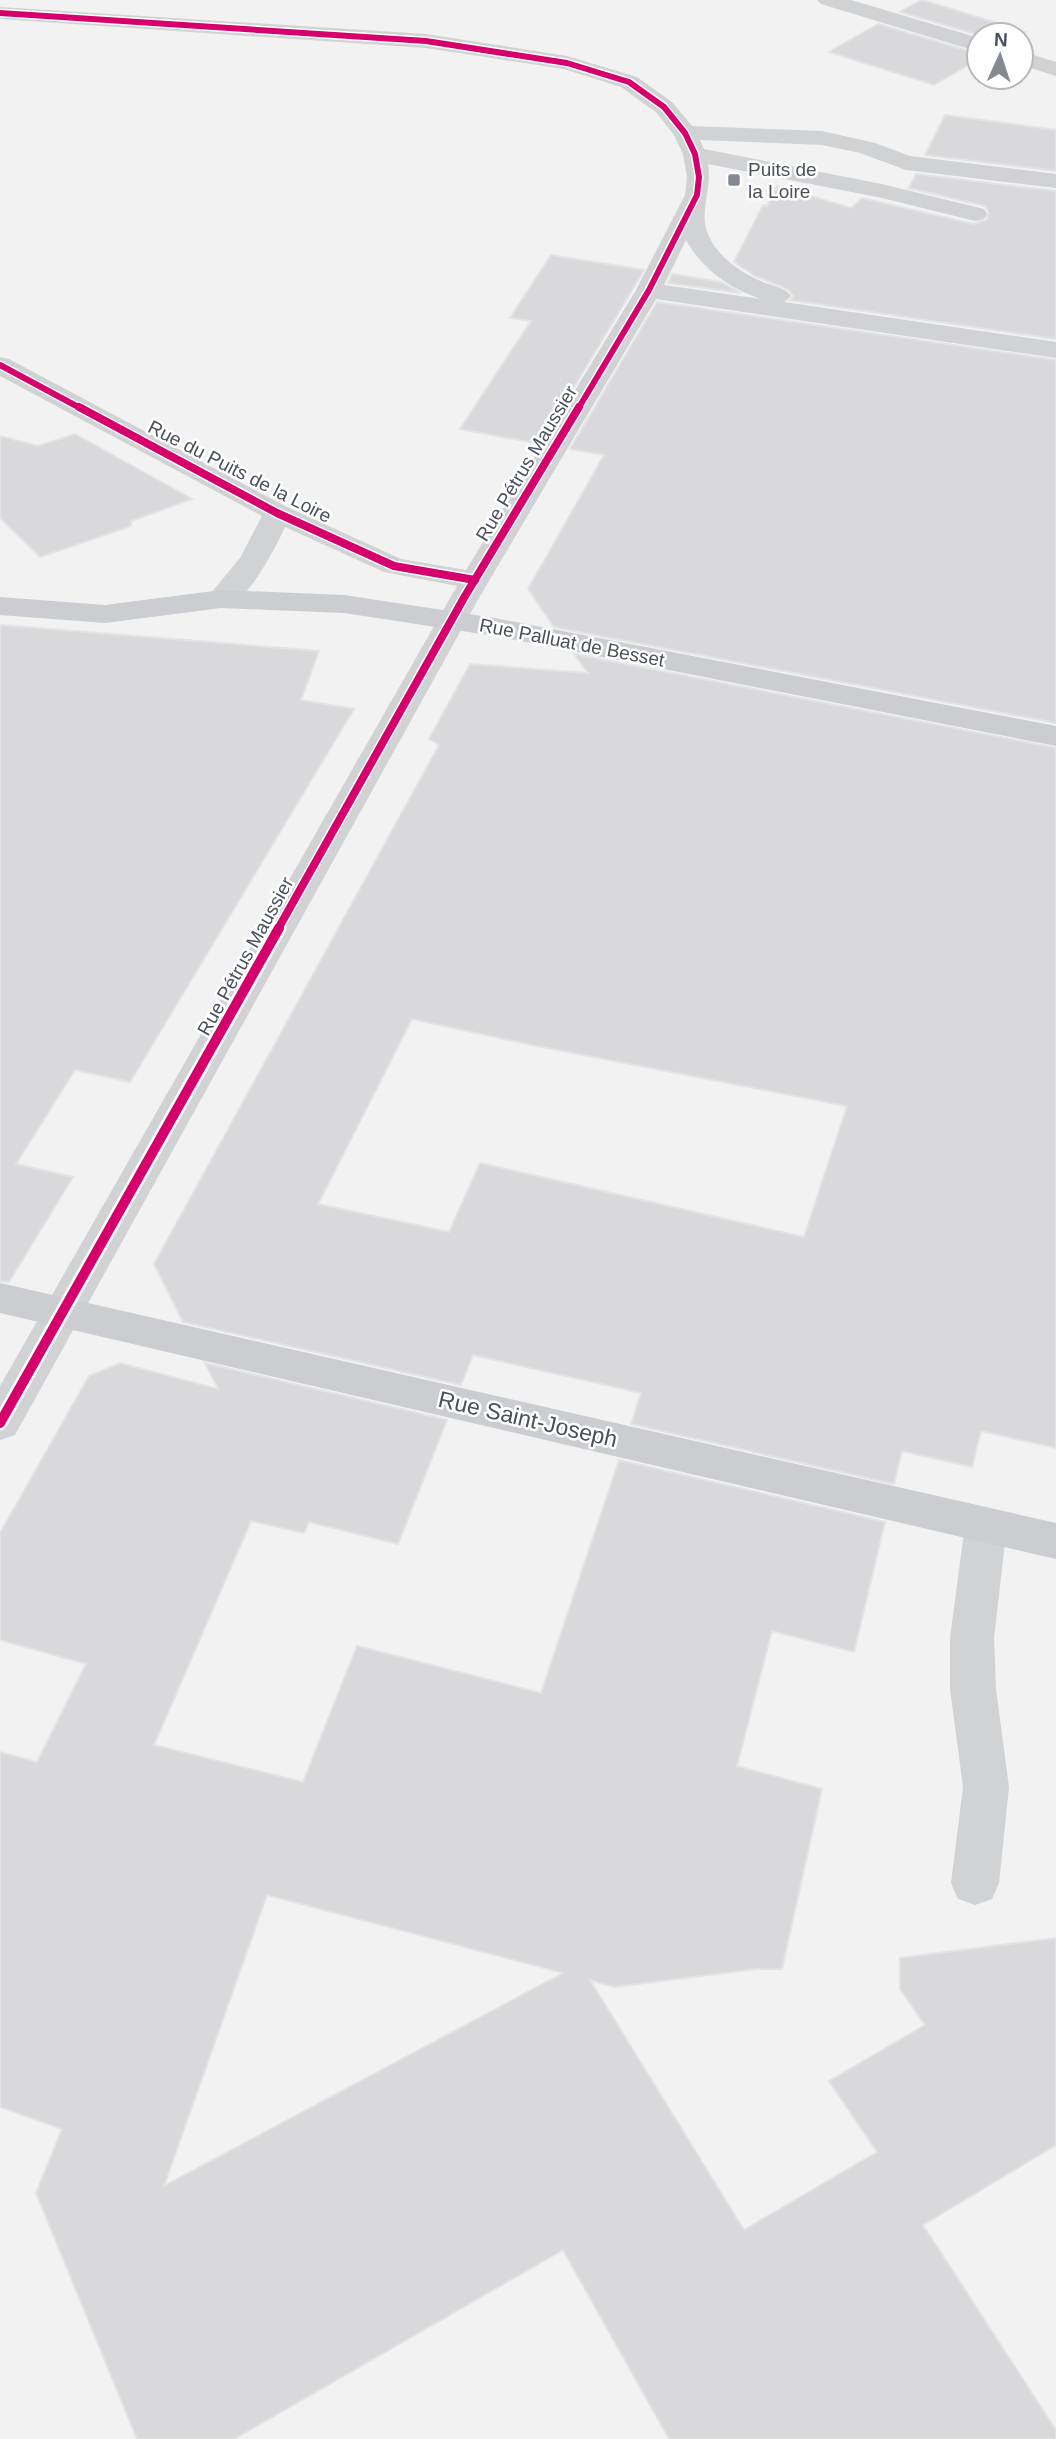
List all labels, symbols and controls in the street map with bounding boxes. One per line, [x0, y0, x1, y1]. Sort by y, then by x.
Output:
north arrow [965, 21, 1035, 91]
text: N [993, 29, 1008, 50]
place label: Puits de la Loire [748, 159, 817, 202]
marker: Puits de la Loire [726, 172, 742, 188]
street label: Rue Pétrus Maussier [472, 381, 581, 545]
street label: Rue du Puits de la Loire [145, 416, 335, 527]
street label: Rue Palluat de Besset [478, 614, 667, 671]
street label: Rue Pétrus Maussier [193, 873, 298, 1039]
street label: Rue Saint-Joseph [436, 1386, 620, 1452]

